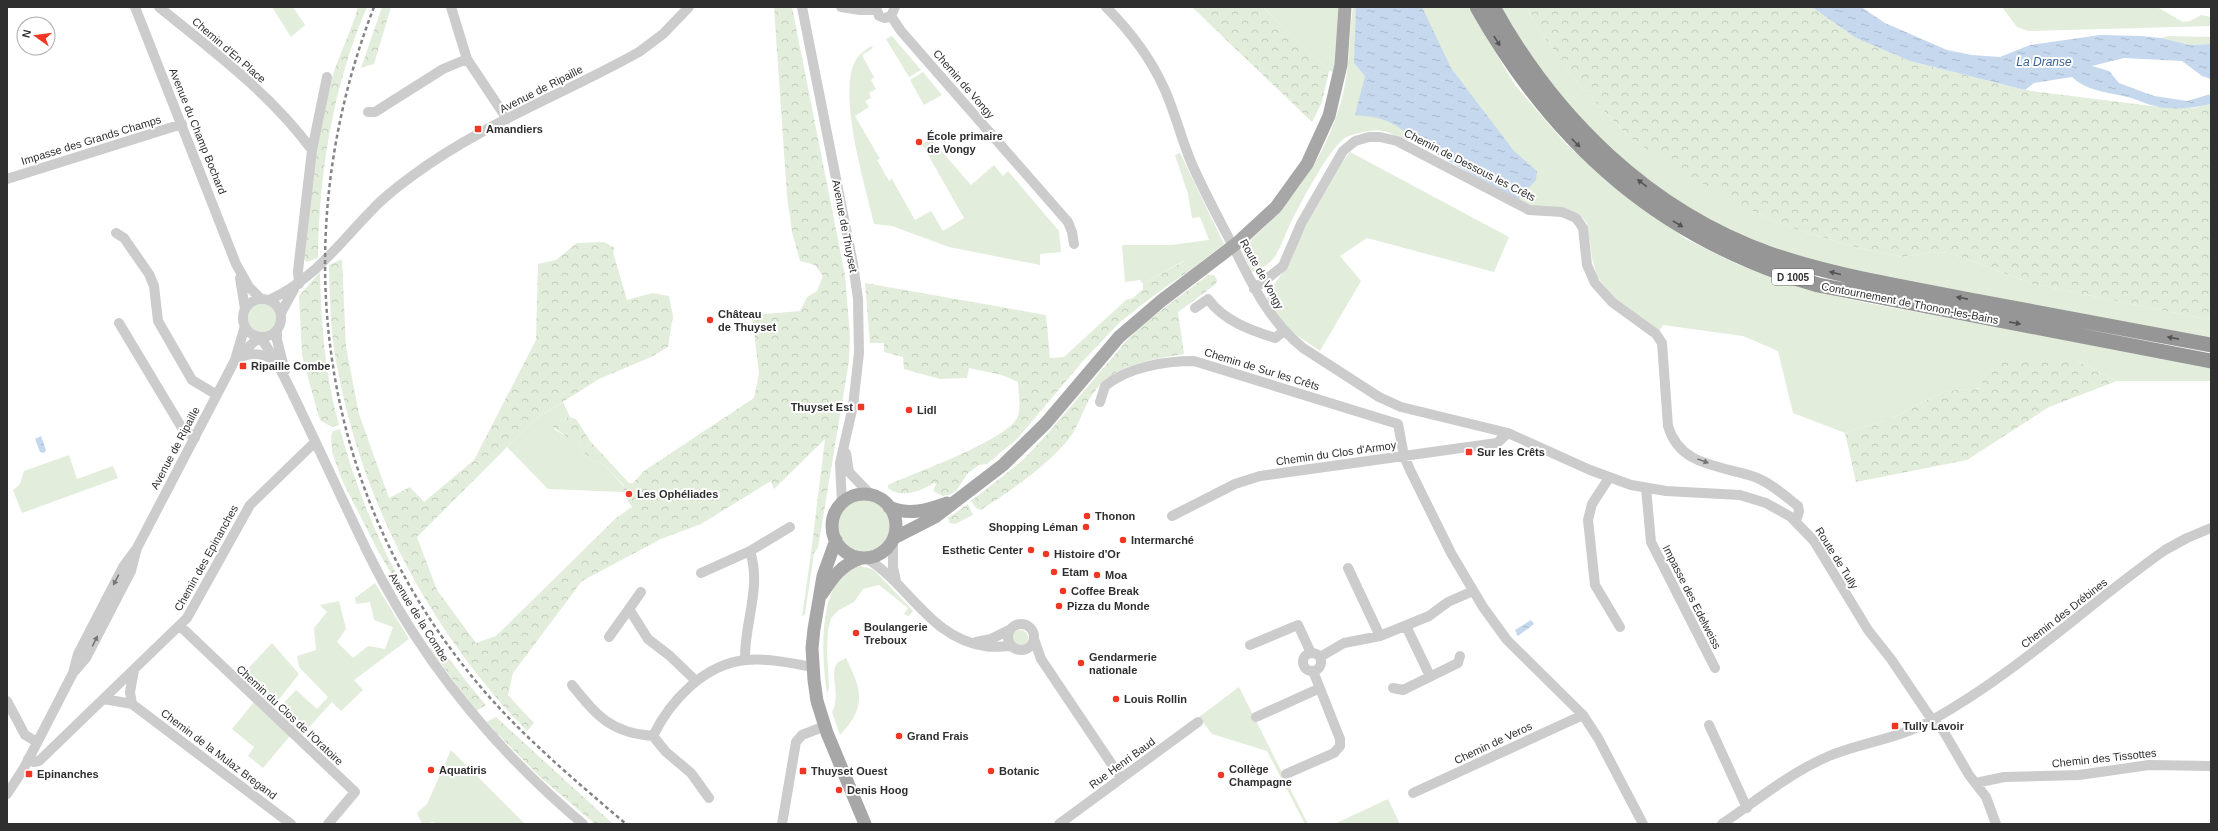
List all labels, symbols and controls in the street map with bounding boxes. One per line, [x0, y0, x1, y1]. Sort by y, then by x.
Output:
street label: Chemin d'En Place [190, 15, 268, 85]
north arrow [16, 16, 56, 56]
text: N [20, 28, 33, 39]
one-way arrow [1493, 36, 1501, 46]
street label: Chemin de Vongy [931, 47, 997, 121]
water label: La Dranse [2016, 55, 2072, 69]
street label: Avenue de Ripaille [497, 63, 585, 115]
street label: Avenue du Champ Bochard [167, 66, 229, 196]
street label: Impasse des Grands Champs [20, 113, 163, 167]
place label: Amandiers [486, 123, 543, 135]
marker: Amandiers [473, 124, 483, 134]
street label: Chemin de Dessous les Crêts [1402, 127, 1538, 204]
place label: École primaire de Vongy [927, 130, 1003, 155]
marker: École primaire de Vongy [914, 137, 924, 147]
one-way arrow [1571, 138, 1581, 148]
street label: Avenue de Thuyset [830, 179, 860, 273]
one-way arrow [1637, 179, 1648, 188]
one-way arrow [1672, 220, 1684, 227]
street label: Route de Vongy [1238, 237, 1286, 312]
road number: D 1005 [1772, 269, 1814, 285]
one-way arrow [1829, 269, 1841, 275]
street label: Contournement de Thonon-les-Bains [1820, 280, 2000, 326]
one-way arrow [1956, 295, 1969, 301]
place label: Château de Thuyset [718, 308, 776, 333]
marker: Château de Thuyset [705, 315, 715, 325]
one-way arrow [2009, 321, 2021, 327]
one-way arrow [2167, 335, 2179, 341]
street label: Chemin de Sur les Crêts [1203, 346, 1322, 392]
place label: Ripaille Combe [251, 360, 330, 372]
marker: Ripaille Combe [238, 361, 248, 371]
place label: Thuyset Est [791, 401, 853, 413]
marker: Thuyset Est [856, 402, 866, 412]
place label: Lidl [917, 404, 937, 416]
street label: Avenue de Ripaille [148, 405, 202, 491]
marker: Lidl [904, 405, 914, 415]
street label: Chemin du Clos d'Armoy [1275, 439, 1397, 467]
place label: Sur les Crêts [1477, 446, 1545, 458]
marker: Sur les Crêts [1464, 447, 1474, 457]
one-way arrow [1697, 459, 1709, 465]
place label: Les Ophéliades [637, 488, 718, 500]
marker: Les Ophéliades [624, 489, 634, 499]
street label: Chemin des Epinanches [172, 503, 240, 613]
place label: Thonon [1095, 510, 1136, 522]
marker: Thonon [1082, 511, 1092, 521]
place label: Shopping Léman [989, 521, 1078, 533]
marker: Shopping Léman [1081, 522, 1091, 532]
street label: Route de Tully [1813, 525, 1861, 591]
place label: Intermarché [1131, 534, 1194, 546]
marker: Intermarché [1118, 535, 1128, 545]
street label: Impasse des Edelweiss [1661, 543, 1724, 651]
place label: Esthetic Center [942, 544, 1024, 556]
marker: Esthetic Center [1026, 545, 1036, 555]
place label: Histoire d'Or [1054, 548, 1121, 560]
marker: Histoire d'Or [1041, 549, 1051, 559]
place label: Etam [1062, 566, 1089, 578]
marker: Etam [1049, 567, 1059, 577]
place label: Moa [1105, 569, 1128, 581]
street label: Avenue de la Combe [387, 570, 451, 664]
marker: Moa [1092, 570, 1102, 580]
one-way arrow [113, 574, 119, 586]
street label: Chemin des Drébines [2019, 575, 2110, 650]
place label: Coffee Break [1071, 585, 1140, 597]
marker: Coffee Break [1058, 586, 1068, 596]
place label: Pizza du Monde [1067, 600, 1150, 612]
marker: Pizza du Monde [1054, 601, 1064, 611]
place label: Boulangerie Treboux [864, 621, 928, 646]
marker: Boulangerie Treboux [851, 628, 861, 638]
one-way arrow [92, 635, 98, 647]
place label: Gendarmerie nationale [1089, 651, 1157, 676]
marker: Gendarmerie nationale [1076, 658, 1086, 668]
street label: Chemin du Clos de l'Oratoire [234, 663, 346, 767]
place label: Louis Rollin [1124, 693, 1187, 705]
marker: Louis Rollin [1111, 694, 1121, 704]
street label: Chemin de la Mulaz Bregand [159, 707, 279, 801]
street label: Chemin de Veros [1452, 720, 1534, 766]
place label: Tully Lavoir [1903, 720, 1965, 732]
marker: Tully Lavoir [1890, 721, 1900, 731]
place label: Grand Frais [907, 730, 969, 742]
marker: Grand Frais [894, 731, 904, 741]
street label: Rue Henri Baud [1087, 735, 1157, 791]
street label: Chemin des Tissottes [2051, 746, 2157, 769]
place label: Collège Champagne [1229, 763, 1292, 788]
place label: Aquatiris [439, 764, 487, 776]
marker: Aquatiris [426, 765, 436, 775]
place label: Thuyset Ouest [811, 765, 888, 777]
place label: Botanic [999, 765, 1039, 777]
marker: Thuyset Ouest [798, 766, 808, 776]
marker: Botanic [986, 766, 996, 776]
place label: Epinanches [37, 768, 99, 780]
marker: Epinanches [24, 769, 34, 779]
marker: Collège Champagne [1216, 770, 1226, 780]
place label: Denis Hoog [847, 784, 908, 796]
marker: Denis Hoog [834, 785, 844, 795]

